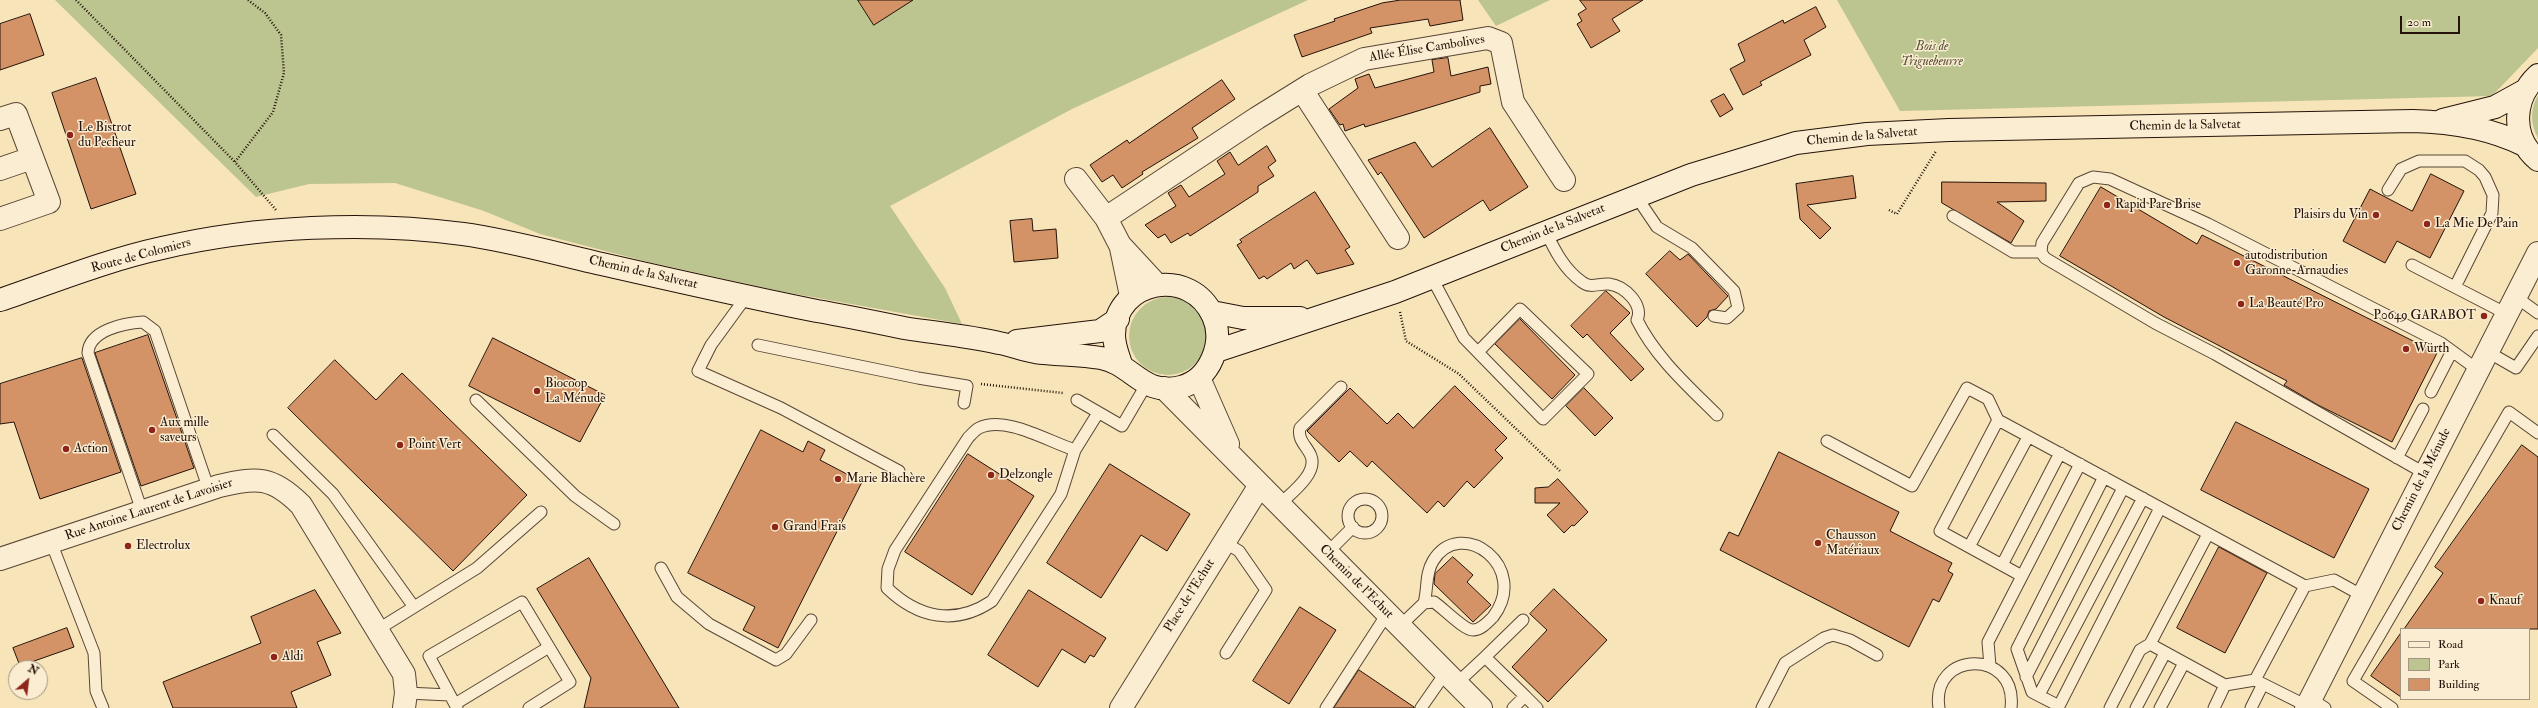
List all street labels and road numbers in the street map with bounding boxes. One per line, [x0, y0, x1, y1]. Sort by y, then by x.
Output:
street label: Allée Élise Cambolives [1368, 32, 1486, 66]
street label: Chemin de la Salvetat [2129, 117, 2241, 135]
street label: Chemin de la Salvetat [1806, 124, 1918, 150]
street label: Chemin de la Salvetat [1498, 201, 1608, 257]
street label: Route de Colomiers [89, 235, 193, 277]
street label: Chemin de la Salvetat [587, 253, 699, 293]
street label: Chemin de la Ménude [2389, 426, 2455, 534]
street label: Rue Antoine Laurent de Lavoisier [63, 475, 235, 545]
street label: Chemin de l'Echut [1316, 542, 1396, 622]
street label: Place de l'Echut [1161, 557, 1219, 635]

